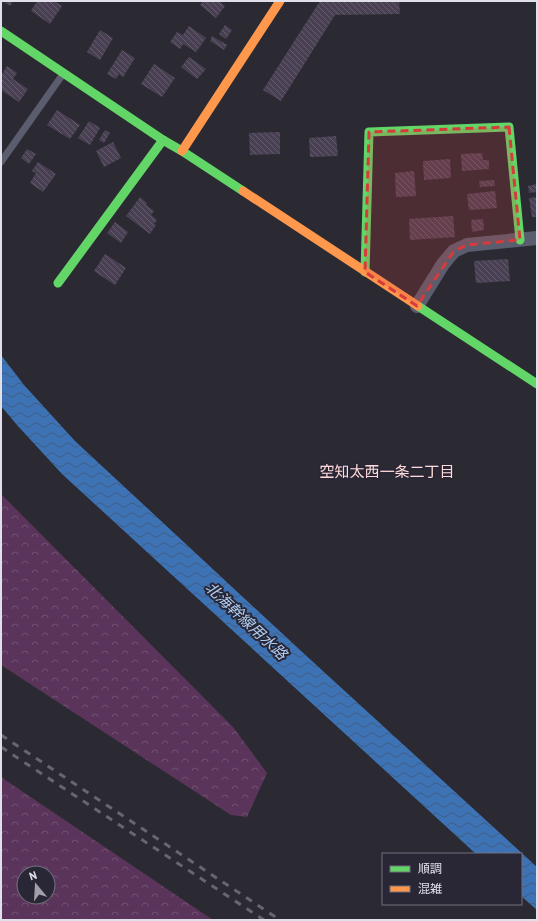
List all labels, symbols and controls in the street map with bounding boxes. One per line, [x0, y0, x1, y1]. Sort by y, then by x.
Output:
district label: 空知太西一条二丁目 [319, 462, 455, 481]
water label: 北海幹線用水路 [201, 578, 293, 665]
legend [382, 853, 522, 905]
text: 順調 [418, 861, 442, 876]
north arrow [16, 865, 56, 905]
text: N [27, 868, 39, 883]
text: 混雑 [418, 881, 442, 896]

